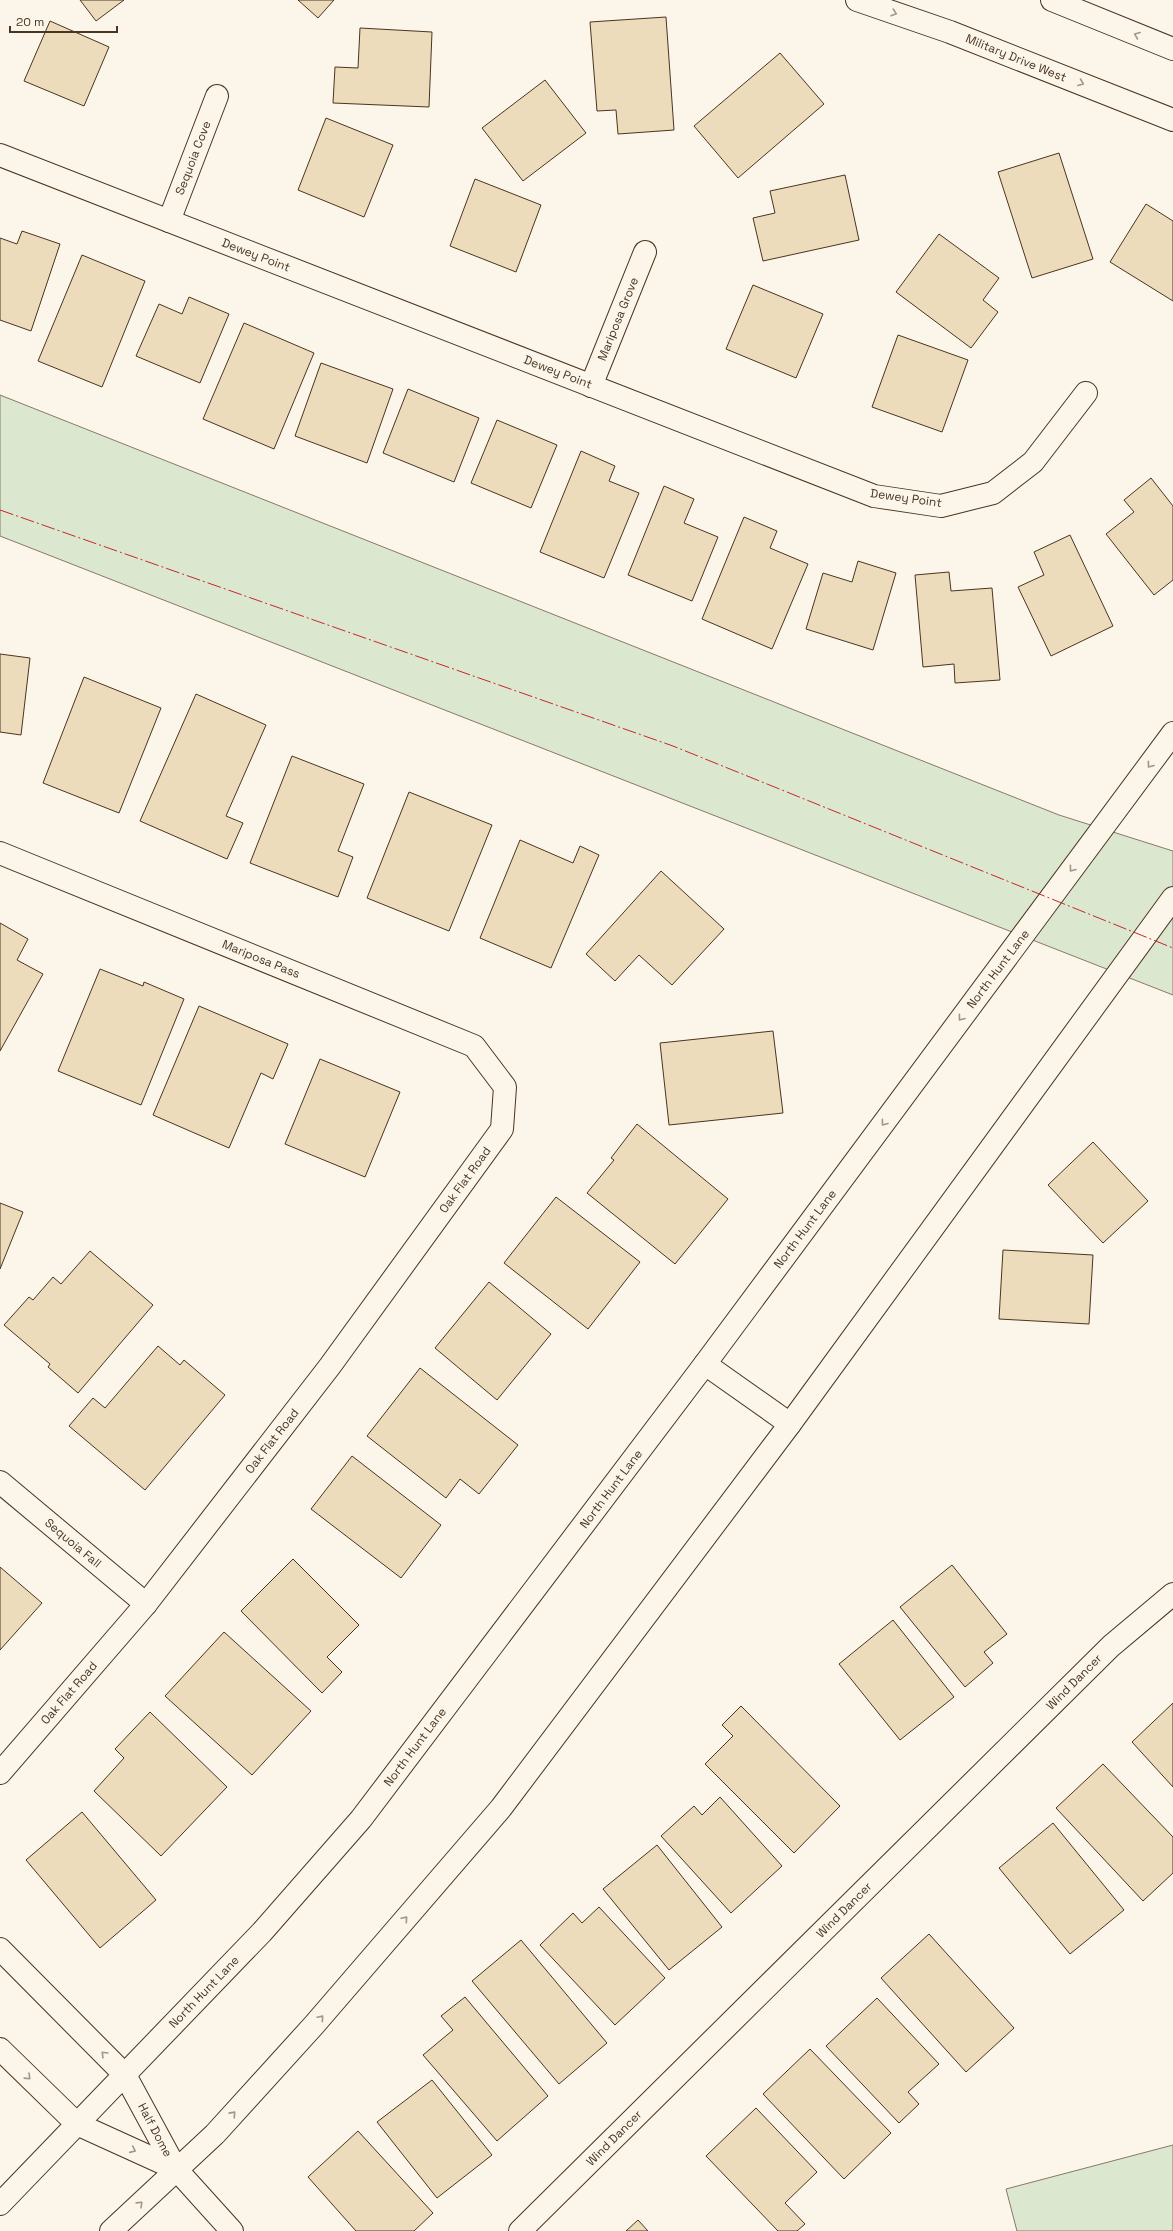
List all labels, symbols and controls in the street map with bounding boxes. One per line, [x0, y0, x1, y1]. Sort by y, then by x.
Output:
scale bar [10, 8, 117, 34]
one-way arrow [890, 8, 897, 16]
text: 20 m [16, 14, 44, 30]
street label: Military Drive West [963, 30, 1069, 86]
one-way arrow [1133, 31, 1140, 39]
one-way arrow [1077, 79, 1084, 87]
street label: Sequoia Cove [172, 119, 214, 197]
street label: Dewey Point [219, 235, 293, 275]
street label: Mariposa Grove [594, 275, 642, 363]
street label: Dewey Point [521, 352, 595, 392]
street label: Dewey Point [869, 485, 943, 511]
one-way arrow [1148, 760, 1155, 767]
one-way arrow [1069, 865, 1077, 872]
street label: North Hunt Lane [963, 926, 1033, 1012]
street label: Mariposa Pass [220, 936, 302, 982]
one-way arrow [959, 1014, 966, 1021]
one-way arrow [882, 1118, 889, 1125]
street label: Oak Flat Road [435, 1144, 495, 1216]
street label: North Hunt Lane [770, 1186, 840, 1272]
street label: Oak Flat Road [242, 1405, 302, 1477]
street label: North Hunt Lane [576, 1446, 646, 1532]
street label: Sequoia Fall [41, 1515, 105, 1571]
street label: Wind Dancer [1043, 1650, 1106, 1713]
street label: Oak Flat Road [37, 1658, 101, 1728]
street label: North Hunt Lane [380, 1704, 450, 1790]
street label: Wind Dancer [813, 1878, 876, 1941]
one-way arrow [401, 1916, 408, 1924]
street label: North Hunt Lane [165, 1952, 243, 2032]
one-way arrow [316, 2015, 323, 2022]
one-way arrow [101, 2051, 109, 2059]
one-way arrow [23, 2072, 31, 2079]
street label: Half Dome [134, 2100, 176, 2160]
street label: Wind Dancer [583, 2106, 646, 2169]
one-way arrow [228, 2111, 236, 2119]
one-way arrow [129, 2145, 136, 2153]
one-way arrow [135, 2202, 142, 2209]

